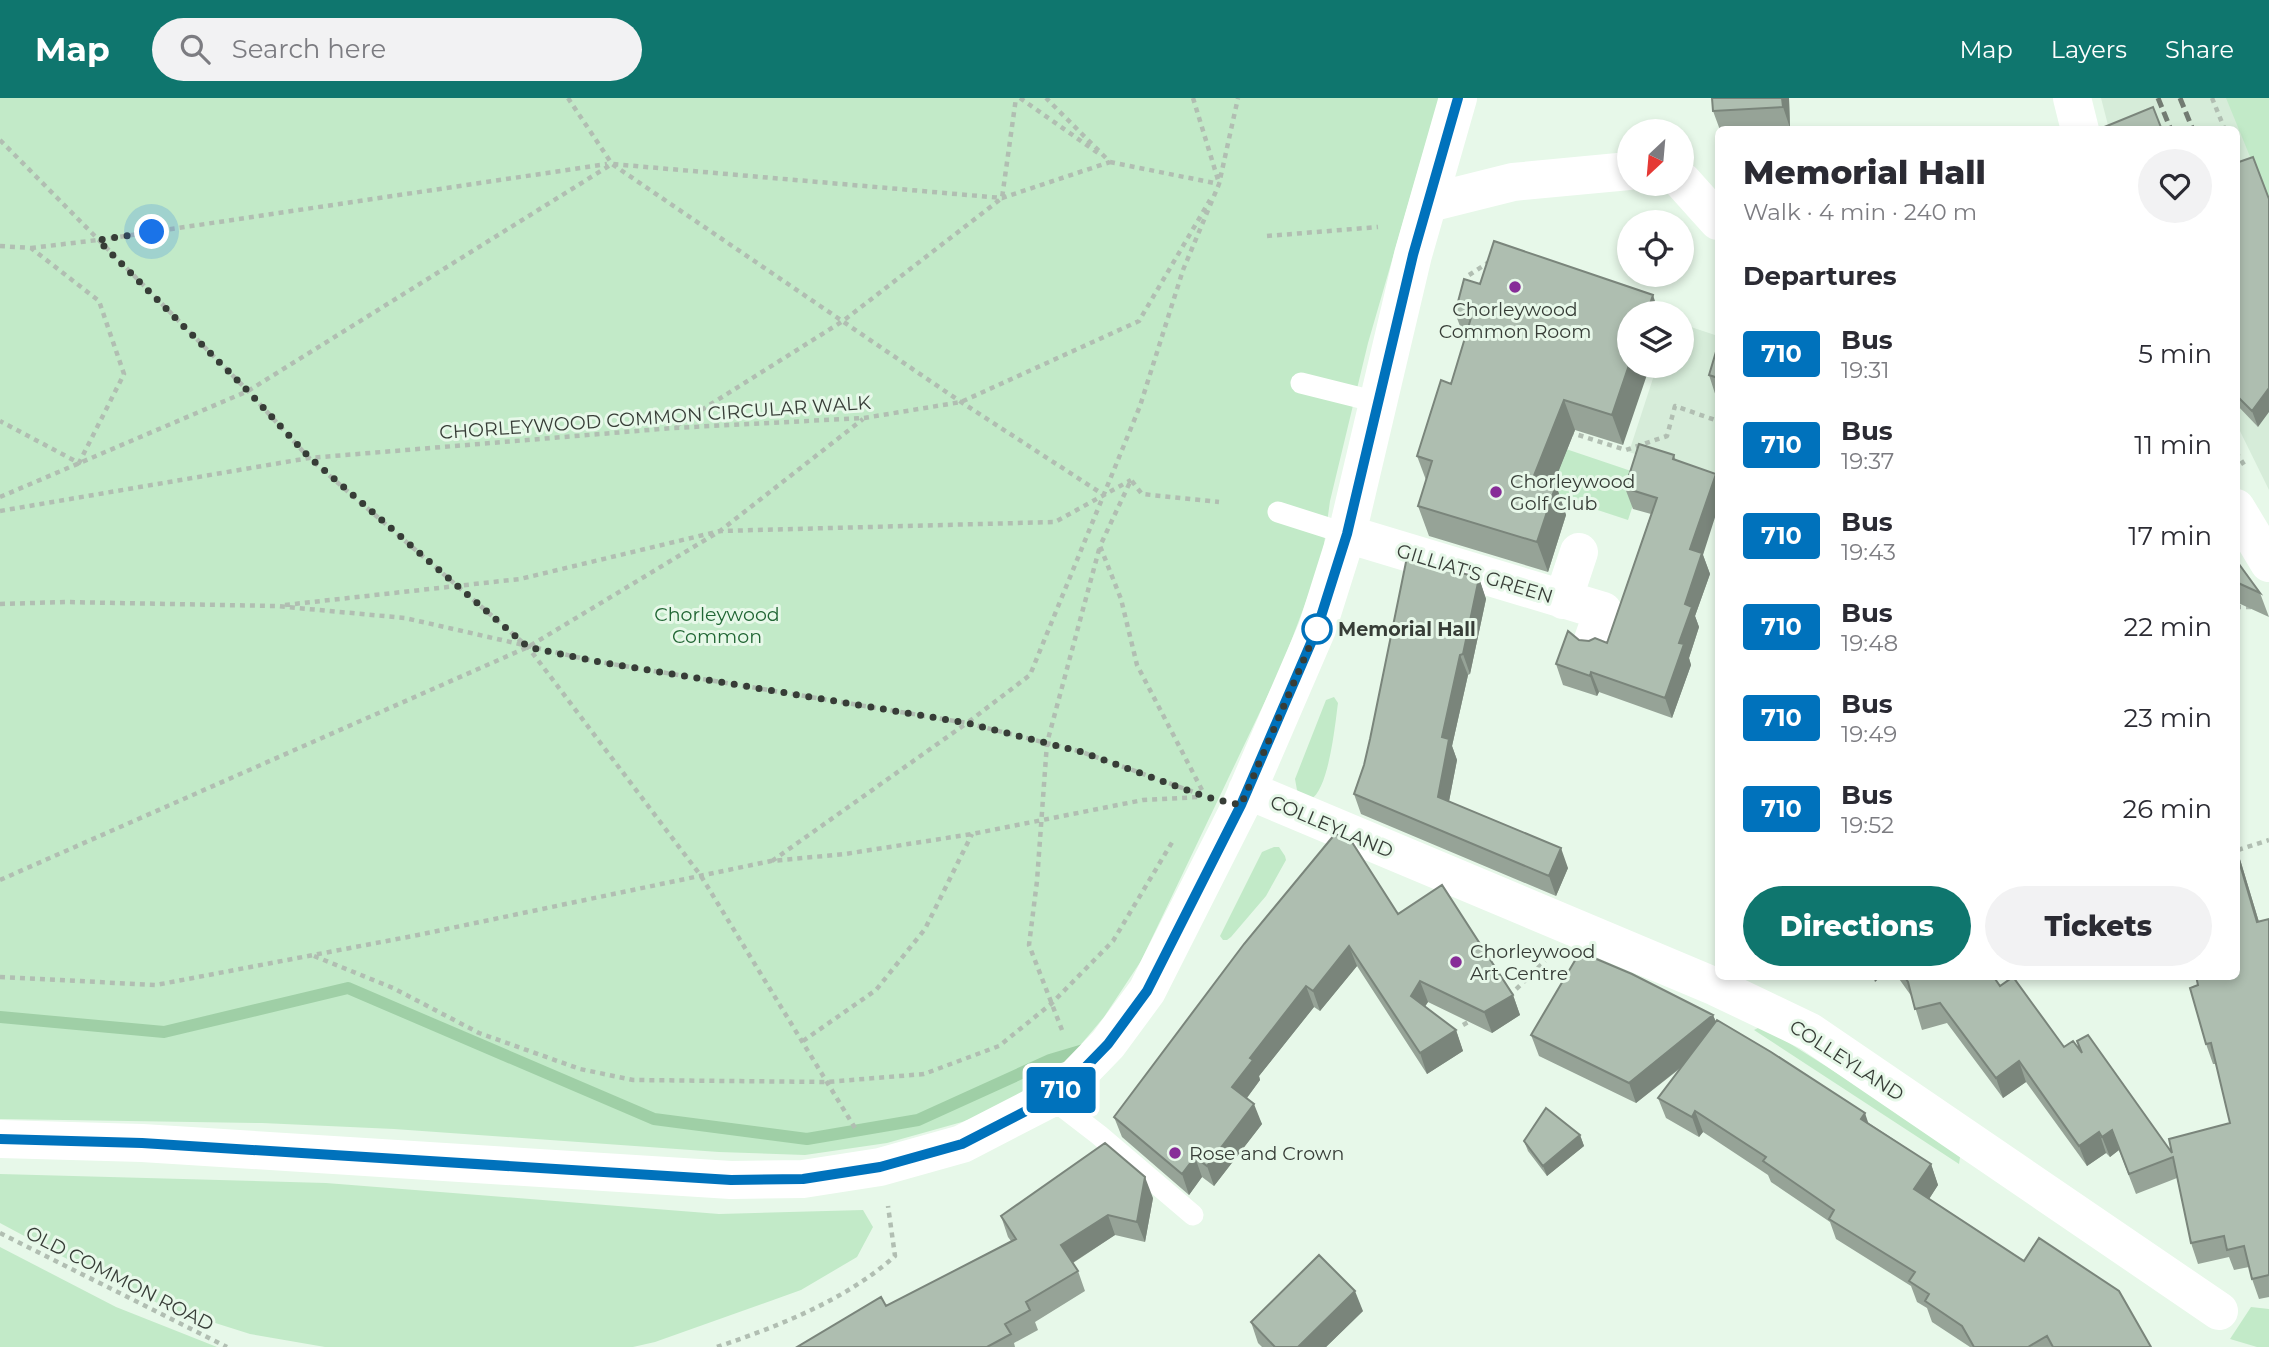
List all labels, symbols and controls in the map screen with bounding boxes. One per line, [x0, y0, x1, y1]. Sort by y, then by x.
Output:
search box [152, 18, 642, 81]
text: Map [35, 29, 110, 69]
icon: search [176, 30, 214, 68]
text: Search here [232, 33, 386, 65]
text: Map [1959, 35, 2013, 64]
text: Layers [2051, 35, 2127, 64]
text: Share [2165, 35, 2234, 64]
north arrow [1617, 119, 1694, 196]
map controls [1617, 119, 1694, 378]
button: heart [2138, 149, 2212, 223]
text: Memorial Hall [1743, 152, 1986, 192]
text: Walk · 4 min · 240 m [1743, 198, 1977, 226]
button: locate [1617, 210, 1694, 287]
your location [134, 214, 169, 249]
text: Departures [1743, 260, 1897, 292]
marker: Chorleywood Common Room [1507, 279, 1523, 295]
place label: Chorleywood Common Room [1439, 298, 1591, 343]
button: layers [1617, 301, 1694, 378]
text: Bus [1841, 324, 1893, 356]
text: 5 min [2138, 338, 2212, 370]
text: 710 [1761, 339, 1802, 368]
text: 19:31 [1841, 356, 1889, 384]
street label: CHORLEYWOOD COMMON CIRCULAR WALK [439, 391, 872, 444]
text: Bus [1841, 415, 1893, 447]
text: 11 min [2134, 429, 2212, 461]
text: 710 [1761, 430, 1802, 459]
text: 19:37 [1841, 447, 1894, 475]
place label: Chorleywood Golf Club [1510, 470, 1636, 515]
marker: Chorleywood Golf Club [1488, 484, 1504, 500]
text: Bus [1841, 506, 1893, 538]
text: 17 min [2128, 520, 2212, 552]
text: 710 [1761, 521, 1802, 550]
text: 19:43 [1841, 538, 1896, 566]
street label: GILLIAT'S GREEN [1394, 539, 1556, 608]
text: Bus [1841, 597, 1893, 629]
park label: Chorleywood Common [654, 603, 780, 648]
text: 22 min [2123, 611, 2212, 643]
text: 710 [1761, 612, 1802, 641]
marker: Memorial Hall [1302, 614, 1332, 644]
place label: Memorial Hall [1338, 618, 1476, 641]
text: 19:48 [1841, 629, 1898, 657]
text: Bus [1841, 688, 1893, 720]
text: 23 min [2124, 702, 2212, 734]
text: 710 [1761, 703, 1802, 732]
text: 19:49 [1841, 720, 1897, 748]
text: Bus [1841, 779, 1893, 811]
street label: COLLEYLAND [1267, 790, 1397, 863]
text: 26 min [2122, 793, 2212, 825]
text: 710 [1761, 794, 1802, 823]
text: 19:52 [1841, 811, 1894, 839]
button: Directions [1743, 886, 1971, 966]
button: Tickets [1985, 886, 2212, 966]
place label: Chorleywood Art Centre [1470, 940, 1596, 985]
marker: Chorleywood Art Centre [1448, 954, 1464, 970]
street label: COLLEYLAND [1785, 1015, 1908, 1106]
line badge: 710 [1021, 1067, 1101, 1113]
text: 710 [1041, 1075, 1081, 1104]
place label: Rose and Crown [1189, 1142, 1344, 1165]
marker: Rose and Crown [1167, 1145, 1183, 1161]
street label: OLD COMMON ROAD [22, 1221, 218, 1336]

